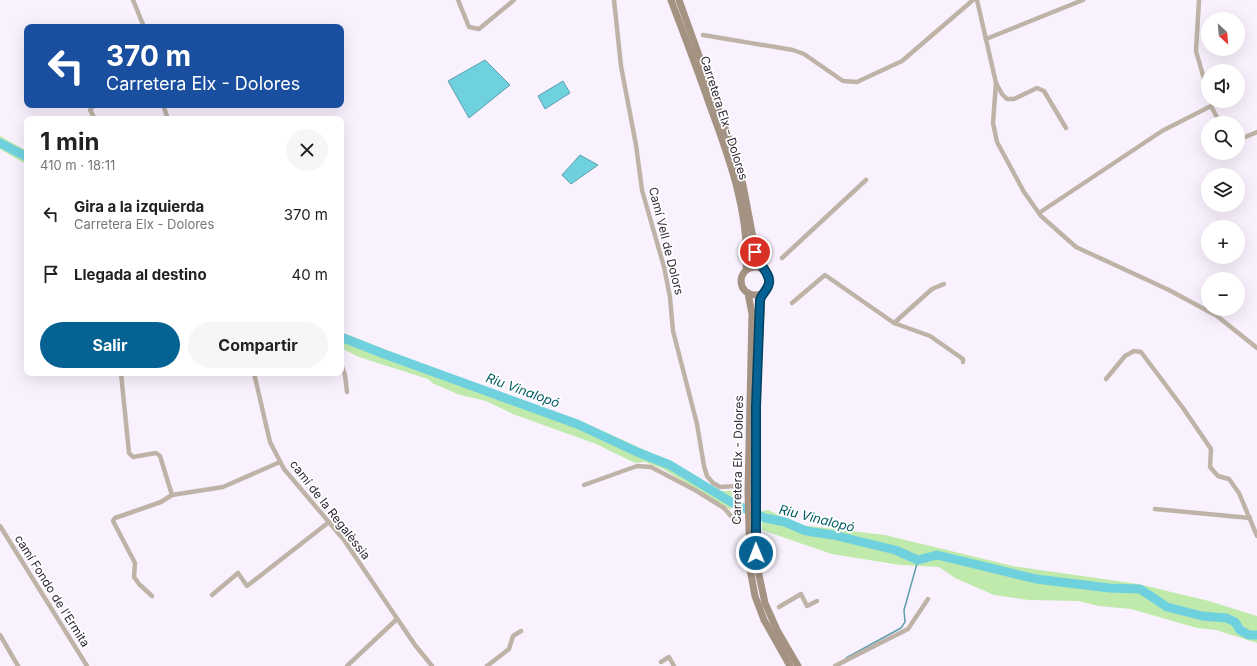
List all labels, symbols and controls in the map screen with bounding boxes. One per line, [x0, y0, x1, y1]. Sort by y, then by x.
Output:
north arrow [1201, 12, 1245, 56]
map controls [1201, 12, 1245, 316]
text: 370 m [106, 39, 191, 73]
icon: left [40, 40, 92, 92]
street label: Carretera Elx - Dolores [697, 54, 752, 182]
button: sound [1201, 64, 1245, 108]
text: Carretera Elx - Dolores [106, 73, 300, 94]
button: search [1201, 116, 1245, 160]
text: 1 min [40, 127, 99, 156]
button: close [286, 129, 328, 171]
text: 410 m · 18:11 [40, 157, 115, 173]
button: layers [1201, 168, 1245, 212]
street label: Camí Vell de Dolors [646, 185, 687, 296]
text: Gira a la izquierda [74, 197, 204, 216]
icon: left [40, 203, 62, 225]
text: 370 m [284, 205, 328, 224]
text: Carretera Elx - Dolores [74, 216, 214, 232]
button: + [1201, 220, 1245, 264]
pin [738, 235, 772, 269]
icon: arrive [744, 241, 766, 263]
icon: arrive [40, 263, 62, 285]
text: Llegada al destino [74, 265, 207, 284]
text: 40 m [291, 265, 328, 284]
button: − [1201, 272, 1245, 316]
button: Salir [40, 322, 180, 368]
button: Compartir [188, 322, 328, 368]
water label: Riu Vinalopó [484, 369, 562, 411]
street label: Carretera Elx - Dolores [729, 395, 746, 525]
street label: camí de la Regalèssia [287, 457, 374, 562]
water label: Riu Vinalopó [778, 501, 857, 535]
street label: camí Fondo de l'Ermita [12, 532, 93, 650]
position arrow [735, 532, 777, 574]

